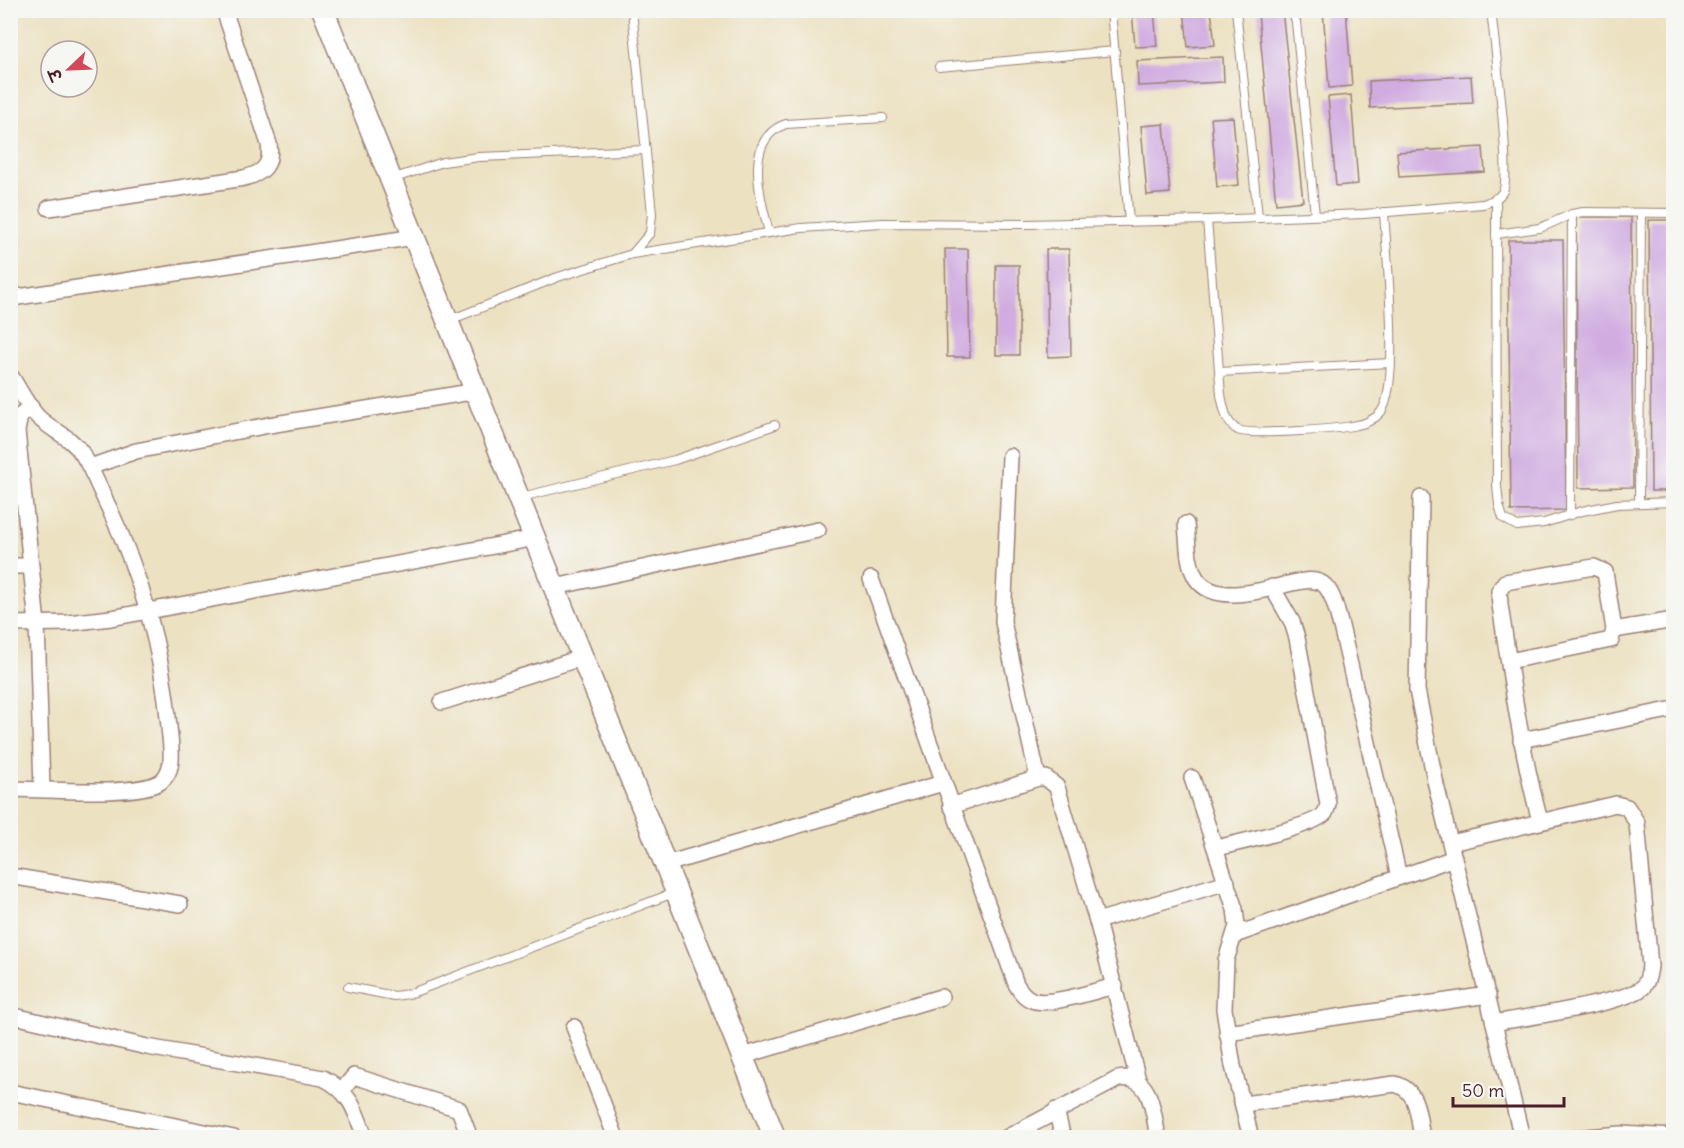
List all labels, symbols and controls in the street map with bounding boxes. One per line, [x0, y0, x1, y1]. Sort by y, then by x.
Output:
north arrow [39, 39, 99, 99]
text: उ [43, 65, 67, 86]
scale bar [1453, 1070, 1564, 1108]
text: 50 m [1462, 1079, 1504, 1102]

